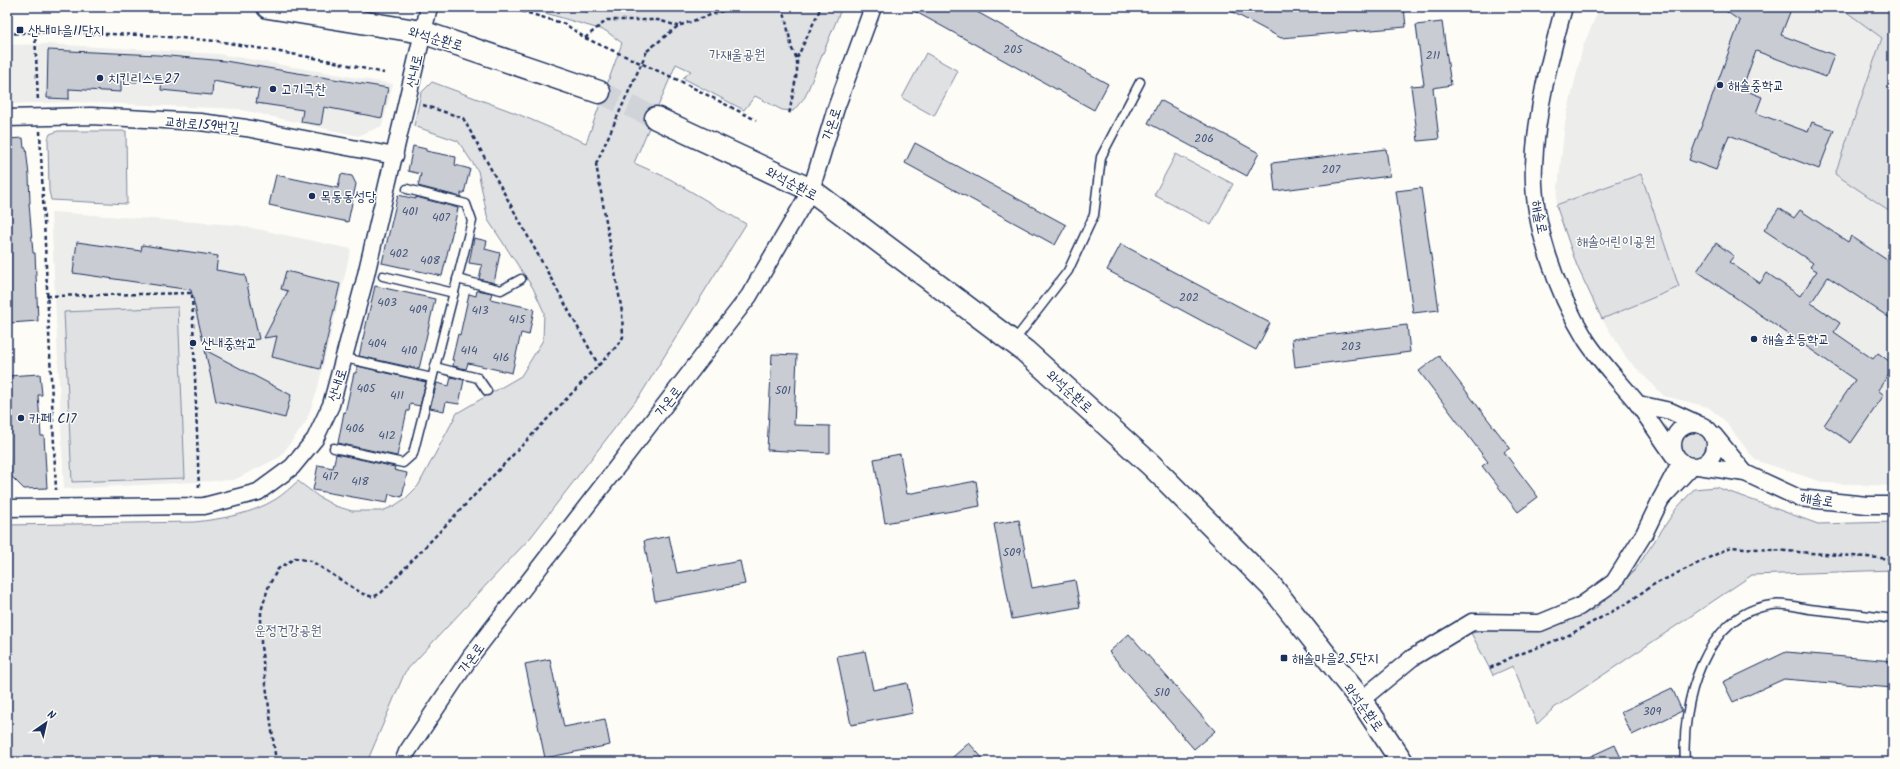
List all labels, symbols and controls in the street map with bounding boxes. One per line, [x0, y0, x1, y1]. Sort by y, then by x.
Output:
place label: 산내마을11단지 [28, 20, 104, 42]
street label: 와석순환로 [406, 21, 466, 57]
marker: 산내마을11단지 [15, 25, 25, 35]
house number: 205 [1003, 40, 1024, 59]
park label: 가재울공원 [709, 44, 765, 66]
house number: 211 [1426, 46, 1440, 65]
street label: 산내로 [401, 52, 429, 90]
place label: 치킨리스트27 [108, 68, 179, 90]
marker: 치킨리스트27 [95, 73, 105, 83]
place label: 해솔중학교 [1728, 75, 1784, 97]
place label: 고기극찬 [281, 79, 326, 101]
marker: 해솔중학교 [1715, 80, 1725, 90]
marker: 고기극찬 [268, 84, 278, 94]
street label: 가온로 [816, 105, 848, 144]
street label: 교하로159번길 [164, 111, 241, 139]
house number: 206 [1194, 129, 1214, 148]
house number: 207 [1322, 160, 1341, 179]
street label: 와석순환로 [761, 161, 822, 207]
place label: 목동동성당 [320, 186, 377, 208]
marker: 목동동성당 [307, 191, 317, 201]
street label: 해솔로 [1525, 199, 1553, 236]
house number: 401 [402, 202, 418, 221]
house number: 407 [432, 208, 451, 227]
park label: 해솔어린이공원 [1577, 231, 1655, 253]
house number: 402 [389, 244, 409, 263]
house number: 408 [420, 251, 441, 270]
house number: 202 [1179, 288, 1199, 307]
house number: 403 [377, 293, 397, 312]
house number: 409 [409, 300, 427, 319]
house number: 413 [471, 301, 489, 320]
house number: 415 [509, 310, 527, 329]
place label: 해솔초등학교 [1762, 329, 1830, 351]
place label: 산내중학교 [201, 333, 257, 355]
house number: 404 [367, 334, 387, 353]
marker: 해솔초등학교 [1749, 334, 1759, 344]
house number: 203 [1341, 337, 1361, 356]
marker: 산내중학교 [188, 338, 198, 348]
house number: 410 [401, 341, 417, 360]
house number: 414 [461, 341, 478, 360]
house number: 416 [492, 348, 510, 367]
street label: 와석순환로 [1041, 365, 1098, 419]
street label: 산내로 [322, 366, 353, 405]
house number: 405 [356, 379, 377, 398]
house number: 501 [775, 381, 791, 400]
street label: 가온로 [650, 382, 688, 422]
house number: 411 [390, 386, 404, 405]
place label: 카페 C17 [29, 408, 77, 430]
marker: 카페 C17 [16, 413, 26, 423]
house number: 406 [345, 419, 365, 438]
house number: 412 [378, 426, 396, 445]
house number: 417 [322, 467, 338, 486]
house number: 418 [351, 472, 370, 491]
street label: 해솔로 [1798, 486, 1835, 513]
house number: 509 [1003, 543, 1021, 562]
park label: 운정건강공원 [254, 620, 322, 642]
street label: 가온로 [453, 638, 491, 679]
place label: 해솔마을2.5단지 [1292, 648, 1379, 670]
marker: 해솔마을2.5단지 [1279, 653, 1289, 663]
street label: 와석순환로 [1338, 678, 1389, 737]
house number: 510 [1154, 683, 1170, 702]
house number: 309 [1643, 702, 1661, 721]
north arrow [26, 703, 66, 743]
text: N [43, 706, 59, 725]

